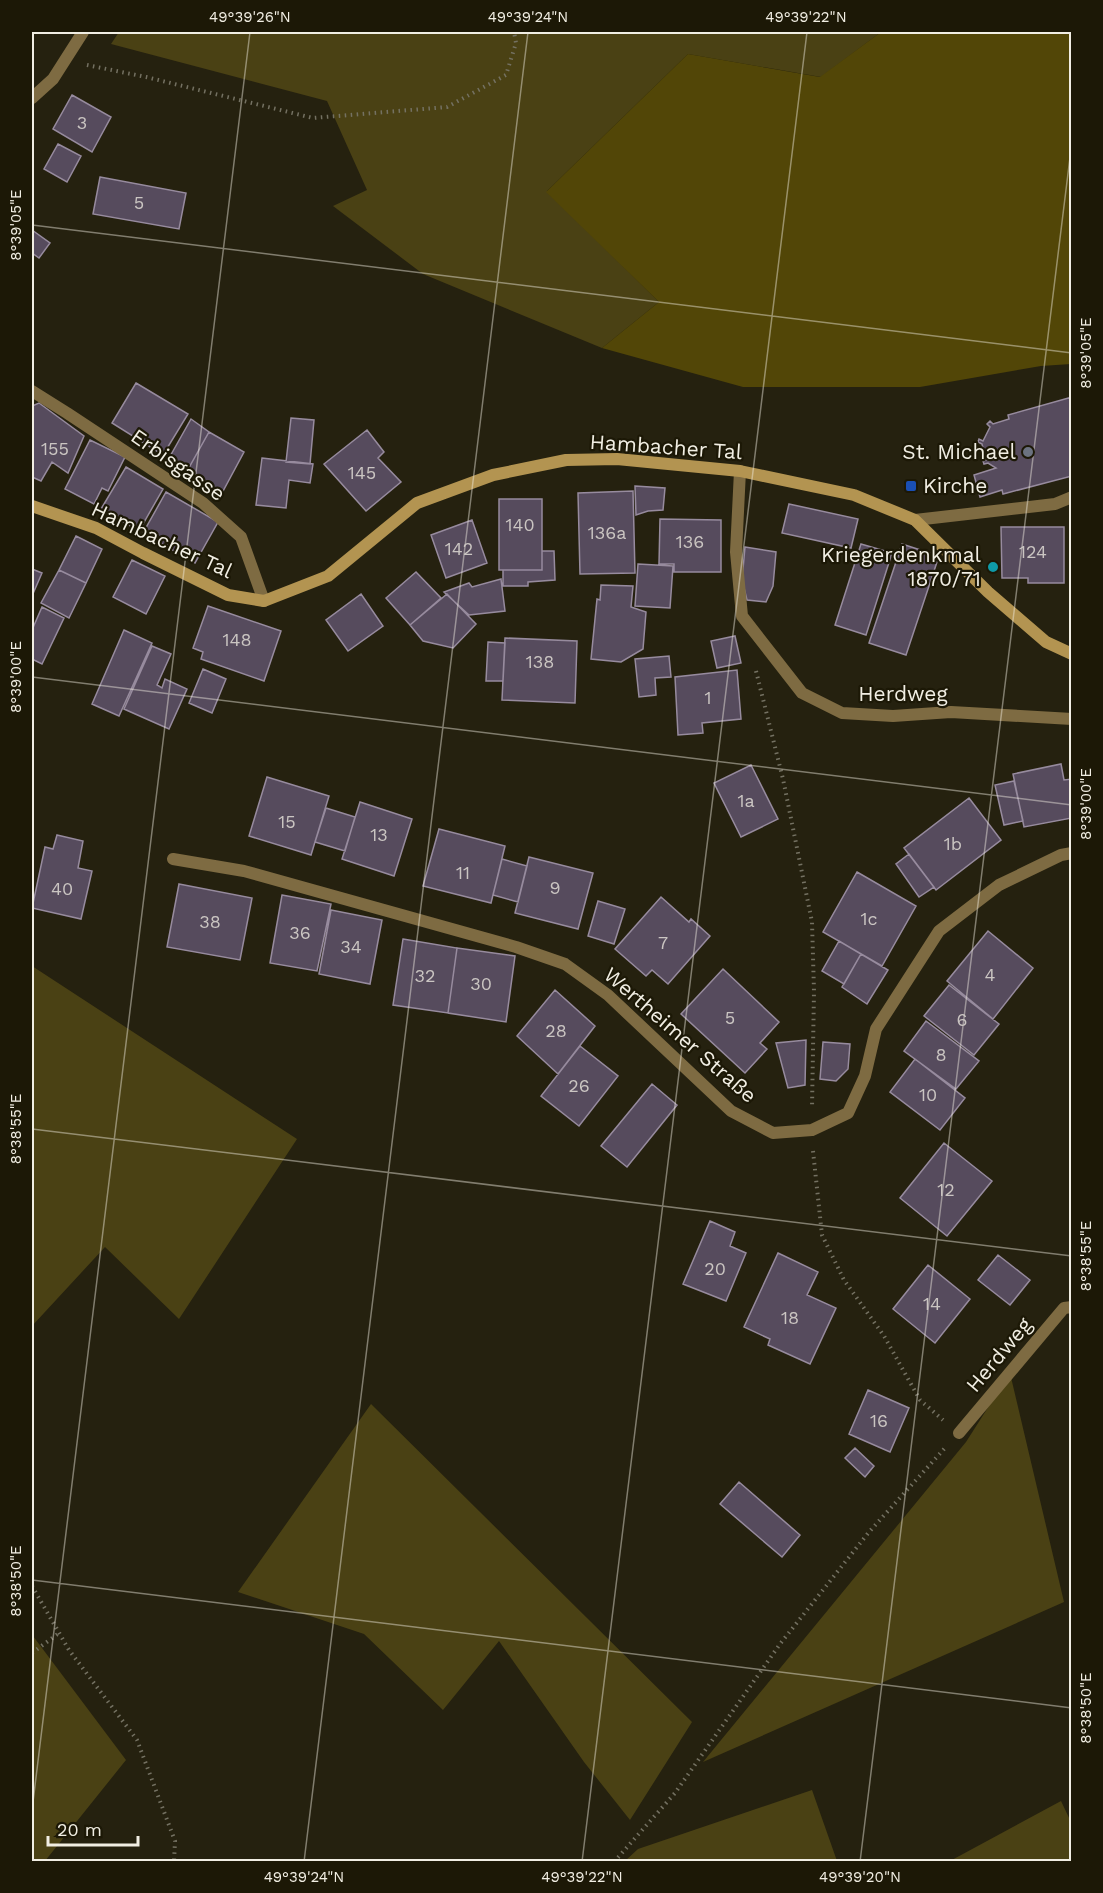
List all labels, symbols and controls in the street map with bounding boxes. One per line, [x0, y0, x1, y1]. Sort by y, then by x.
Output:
text: 49°39'26"N [209, 8, 291, 26]
text: 49°39'24"N [488, 8, 568, 26]
text: 49°39'22"N [765, 8, 847, 26]
house number: 3 [77, 112, 87, 133]
text: 8°39'05"E [7, 189, 25, 261]
house number: 5 [134, 192, 144, 213]
text: 8°39'05"E [1077, 317, 1095, 389]
street label: Erbisgasse [126, 423, 230, 506]
street label: Hambacher Tal [589, 429, 744, 464]
house number: 155 [41, 438, 69, 459]
place label: St. Michael [902, 439, 1017, 464]
marker: St. Michael [1021, 445, 1035, 459]
house number: 145 [348, 462, 376, 483]
place label: Kirche [923, 473, 987, 498]
marker: Kirche [904, 479, 918, 493]
street label: Hambacher Tal [88, 496, 237, 583]
house number: 140 [505, 514, 535, 535]
house number: 136a [588, 522, 626, 543]
house number: 136 [676, 531, 704, 552]
house number: 142 [445, 538, 473, 559]
house number: 124 [1019, 541, 1047, 562]
place label: Kriegerdenkmal 1870/71 [821, 542, 982, 591]
marker: Kriegerdenkmal 1870/71 [986, 560, 1000, 574]
house number: 148 [222, 629, 252, 650]
text: 8°39'00"E [7, 641, 25, 713]
house number: 138 [526, 651, 554, 672]
street label: Herdweg [858, 681, 948, 706]
house number: 1 [704, 687, 712, 708]
text: 8°39'00"E [1077, 768, 1095, 840]
house number: 1a [737, 790, 755, 811]
house number: 15 [278, 811, 296, 832]
house number: 13 [370, 824, 388, 845]
house number: 1b [944, 833, 962, 854]
house number: 11 [456, 862, 470, 883]
house number: 9 [549, 877, 561, 898]
house number: 40 [51, 878, 73, 899]
house number: 1c [860, 908, 878, 929]
house number: 38 [199, 911, 221, 932]
house number: 36 [289, 922, 311, 943]
house number: 7 [658, 932, 668, 953]
house number: 34 [340, 936, 362, 957]
street label: Wertheimer Straße [599, 962, 762, 1108]
house number: 4 [985, 964, 996, 985]
house number: 32 [415, 965, 436, 986]
house number: 30 [470, 973, 492, 994]
house number: 5 [725, 1007, 735, 1028]
house number: 6 [957, 1009, 967, 1030]
house number: 28 [545, 1020, 567, 1041]
house number: 8 [935, 1044, 947, 1065]
house number: 26 [568, 1075, 590, 1096]
house number: 10 [919, 1084, 937, 1105]
text: 8°38'55"E [7, 1094, 25, 1164]
house number: 12 [937, 1179, 955, 1200]
text: 8°38'55"E [1077, 1221, 1095, 1291]
house number: 20 [704, 1258, 726, 1279]
house number: 14 [923, 1293, 941, 1314]
house number: 18 [781, 1307, 799, 1328]
street label: Herdweg [960, 1312, 1037, 1397]
house number: 16 [870, 1410, 888, 1431]
text: 8°38'50"E [7, 1545, 25, 1617]
text: 8°38'50"E [1077, 1672, 1095, 1744]
scale bar [48, 1809, 138, 1847]
text: 20 m [57, 1819, 102, 1840]
text: 49°39'24"N [264, 1868, 344, 1886]
text: 49°39'22"N [541, 1868, 623, 1886]
text: 49°39'20"N [819, 1868, 901, 1886]

